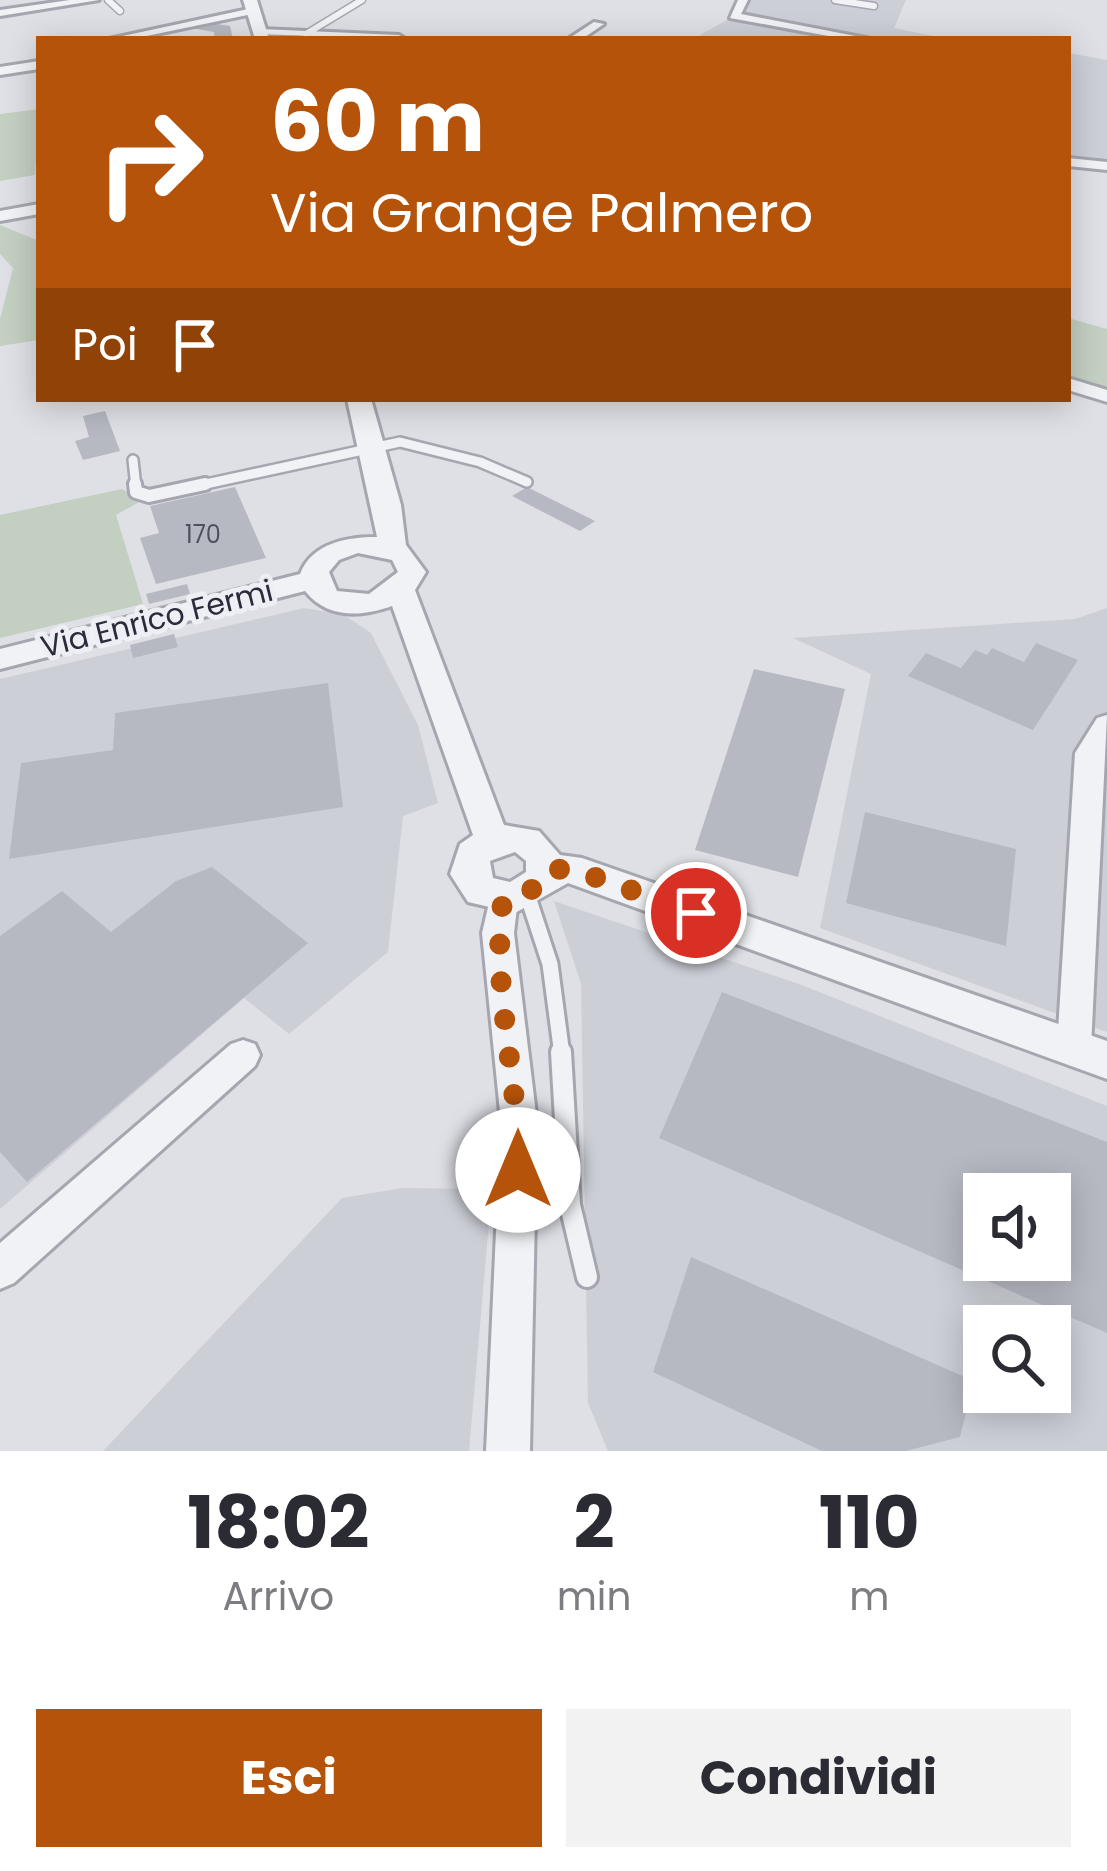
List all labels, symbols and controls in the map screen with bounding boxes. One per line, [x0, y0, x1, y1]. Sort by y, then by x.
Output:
text: 60 m [270, 63, 485, 180]
icon: right [72, 84, 228, 240]
text: Via Grange Palmero [270, 175, 813, 251]
icon: arrive [162, 312, 228, 378]
text: Poi [72, 313, 138, 376]
house number: 170 [185, 518, 221, 551]
street label: Via Enrico Fermi [36, 569, 277, 668]
pin [645, 862, 747, 964]
icon: arrive [663, 880, 729, 946]
position arrow [455, 1107, 581, 1233]
map controls [963, 1173, 1071, 1413]
button: sound [963, 1173, 1071, 1281]
button: search [963, 1305, 1071, 1413]
text: 18:02 [187, 1472, 369, 1573]
text: 2 [574, 1472, 615, 1573]
text: 110 [819, 1472, 920, 1573]
text: Arrivo [222, 1569, 334, 1624]
text: min [557, 1569, 631, 1624]
text: m [849, 1569, 889, 1624]
button: Esci [36, 1709, 542, 1847]
button: Condividi [566, 1709, 1071, 1847]

